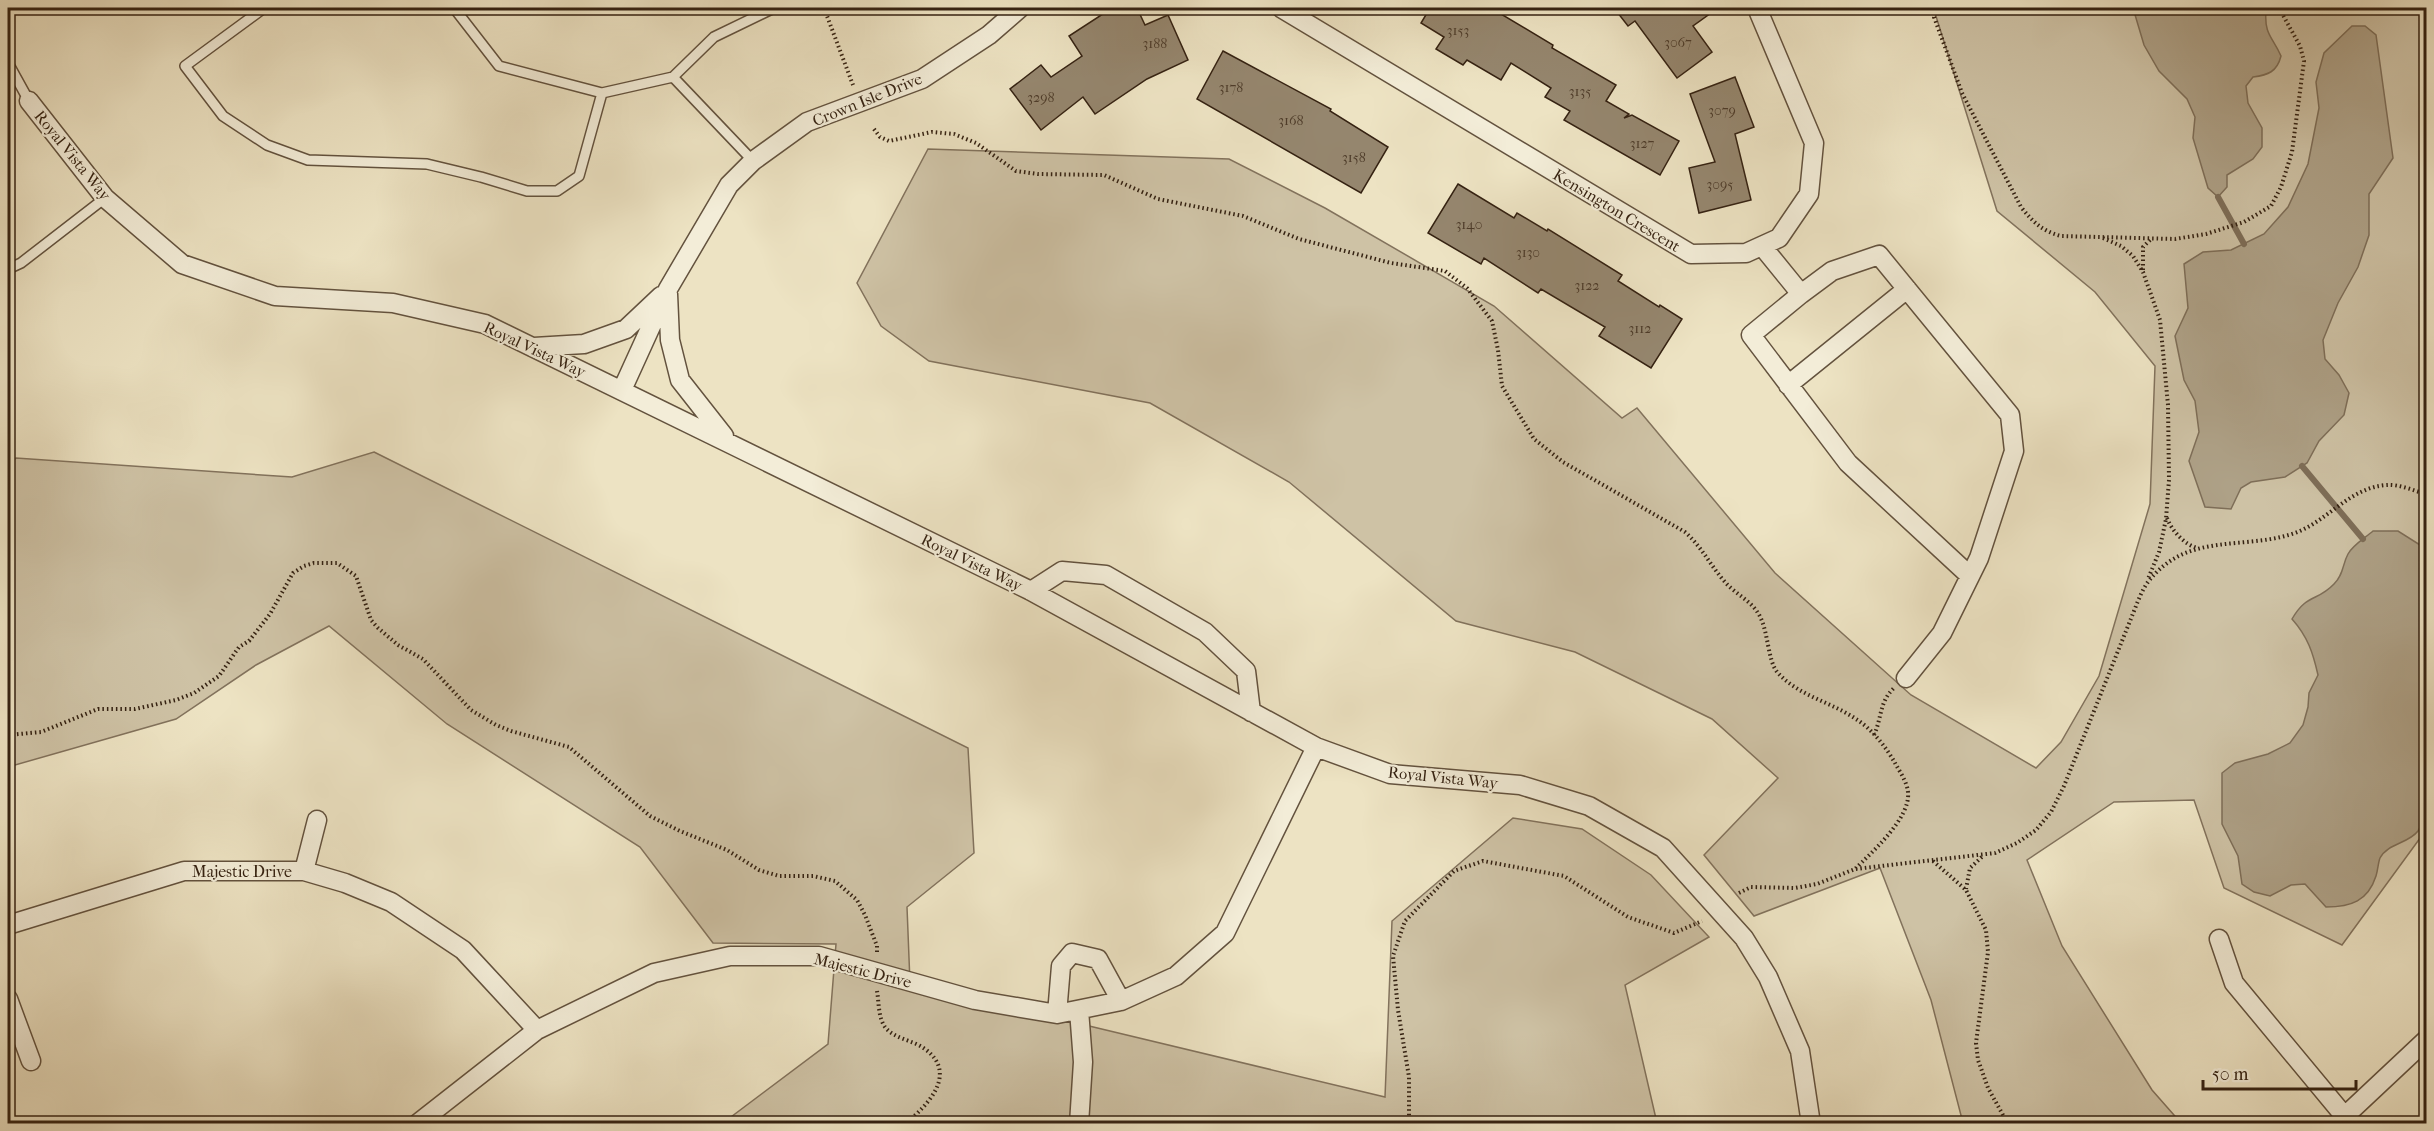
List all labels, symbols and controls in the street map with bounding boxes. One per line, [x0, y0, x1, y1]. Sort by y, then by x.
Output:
house number: 3153 [1447, 22, 1469, 39]
house number: 3067 [1664, 34, 1692, 51]
house number: 3188 [1143, 35, 1167, 52]
street label: Crown Isle Drive [810, 69, 925, 130]
house number: 3178 [1219, 79, 1243, 96]
house number: 3135 [1569, 83, 1591, 100]
house number: 3298 [1027, 89, 1055, 106]
house number: 3079 [1708, 102, 1736, 119]
street label: Royal Vista Way [30, 106, 115, 205]
house number: 3168 [1278, 112, 1304, 129]
house number: 3127 [1630, 135, 1655, 152]
house number: 3158 [1342, 149, 1366, 166]
street label: Kensington Crescent [1550, 165, 1684, 256]
house number: 3095 [1707, 176, 1733, 193]
house number: 3140 [1456, 216, 1482, 233]
house number: 3130 [1516, 244, 1540, 261]
house number: 3122 [1574, 277, 1600, 294]
street label: Royal Vista Way [481, 318, 589, 382]
house number: 3112 [1629, 320, 1651, 337]
street label: Royal Vista Way [918, 530, 1026, 595]
street label: Royal Vista Way [1387, 762, 1499, 793]
street label: Majestic Drive [192, 862, 292, 881]
street label: Majestic Drive [812, 949, 914, 992]
scale bar [2203, 1053, 2356, 1091]
text: 50 m [2212, 1064, 2249, 1085]

